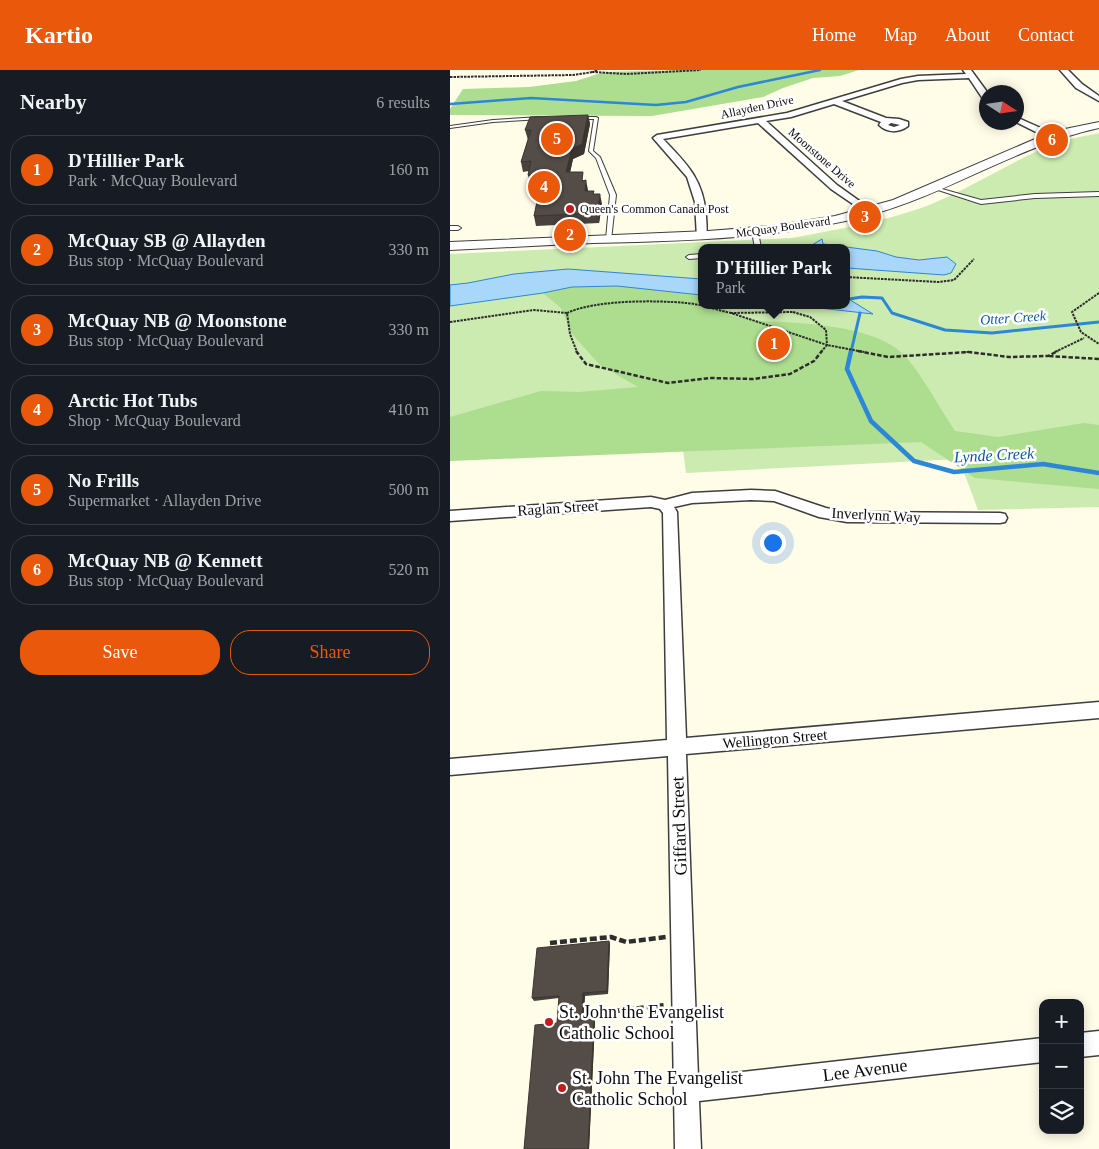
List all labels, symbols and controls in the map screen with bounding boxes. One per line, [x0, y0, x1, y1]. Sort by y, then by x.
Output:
text: Kartio [25, 22, 93, 48]
text: Home [812, 25, 856, 45]
text: Map [884, 25, 917, 45]
text: About [945, 25, 990, 45]
text: Contact [1018, 25, 1074, 45]
north arrow [979, 85, 1024, 130]
text: Nearby [20, 90, 87, 114]
street label: Allayden Drive [719, 92, 795, 122]
text: 6 results [376, 94, 430, 111]
pin: 5 [541, 120, 573, 158]
pin: 6 [1036, 121, 1068, 159]
street label: Moonstone Drive [786, 125, 858, 191]
text: D'Hillier Park [68, 150, 184, 171]
text: 1 [33, 161, 41, 178]
text: 160 m [389, 161, 429, 178]
pin: 4 [528, 168, 560, 206]
text: Park · McQuay Boulevard [68, 172, 237, 189]
pin: 3 [849, 198, 881, 236]
place label: Queen's Common Canada Post [580, 202, 729, 216]
marker: Queen's Common Canada Post [564, 203, 576, 215]
street label: McQuay Boulevard [735, 213, 831, 241]
pin: 2 [554, 216, 586, 254]
text: McQuay SB @ Allayden [68, 230, 266, 251]
text: 2 [33, 241, 41, 258]
text: 330 m [389, 241, 429, 258]
popup [698, 244, 850, 309]
text: Bus stop · McQuay Boulevard [68, 252, 264, 269]
text: D'Hillier Park [716, 257, 832, 278]
text: Park [716, 279, 745, 296]
water label: Otter Creek [980, 308, 1047, 328]
text: McQuay NB @ Moonstone [68, 310, 287, 331]
text: 3 [33, 321, 41, 338]
text: 330 m [389, 321, 429, 338]
pin: 1 [758, 325, 790, 363]
text: Bus stop · McQuay Boulevard [68, 332, 264, 349]
text: Arctic Hot Tubs [68, 390, 198, 411]
text: 4 [33, 401, 41, 418]
text: 410 m [389, 401, 429, 418]
text: Shop · McQuay Boulevard [68, 412, 241, 429]
water label: Lynde Creek [952, 444, 1035, 467]
text: No Frills [68, 470, 139, 491]
text: 5 [33, 481, 41, 498]
text: 500 m [389, 481, 429, 498]
text: Supermarket · Allayden Drive [68, 492, 261, 509]
street label: Raglan Street [517, 497, 600, 519]
street label: Inverlynn Way [831, 505, 921, 525]
your location [760, 530, 786, 556]
text: McQuay NB @ Kennett [68, 550, 262, 571]
text: 6 [33, 561, 41, 578]
text: 520 m [389, 561, 429, 578]
text: Bus stop · McQuay Boulevard [68, 572, 264, 589]
button: Save [20, 630, 220, 675]
button: Share [230, 630, 430, 675]
street label: Wellington Street [722, 726, 829, 752]
street label: Giffard Street [667, 776, 691, 876]
map controls [1039, 999, 1084, 1134]
button: + [1039, 999, 1084, 1044]
place label: St. John the Evangelist Catholic School [559, 1002, 724, 1043]
marker: St. John the Evangelist Catholic School [543, 1016, 555, 1028]
button: − [1039, 1044, 1084, 1089]
street label: Lee Avenue [822, 1055, 908, 1085]
place label: St. John The Evangelist Catholic School [572, 1068, 743, 1109]
marker: St. John The Evangelist Catholic School [556, 1082, 568, 1094]
button: layers [1039, 1089, 1084, 1134]

